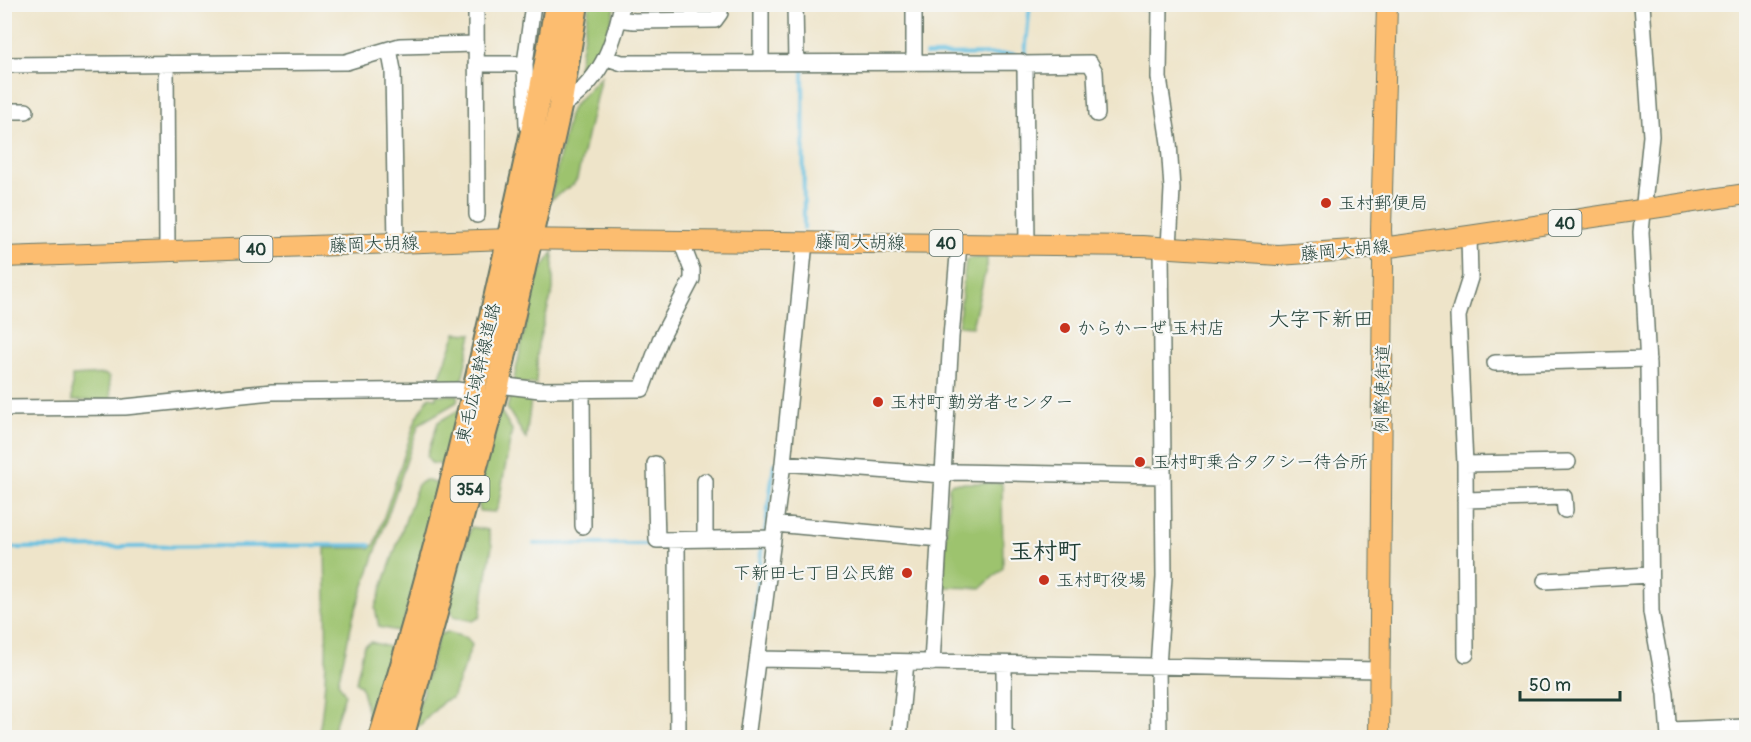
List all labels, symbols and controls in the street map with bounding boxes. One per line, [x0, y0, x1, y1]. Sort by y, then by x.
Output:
place label: 玉村郵便局 [1338, 192, 1428, 215]
marker: 玉村郵便局 [1319, 196, 1333, 210]
road number: 40 [1548, 210, 1582, 236]
street label: 藤岡大胡線 [815, 230, 905, 255]
road number: 40 [930, 230, 962, 256]
street label: 藤岡大胡線 [329, 231, 419, 258]
street label: 藤岡大胡線 [1299, 235, 1391, 266]
road number: 40 [240, 236, 272, 262]
street label: 東毛広域幹線道路 [451, 300, 506, 446]
district label: 大字下新田 [1269, 306, 1374, 333]
place label: からかーぜ 玉村店 [1077, 317, 1225, 340]
marker: からかーぜ 玉村店 [1058, 321, 1072, 335]
street label: 例幣使街道 [1370, 344, 1395, 434]
place label: 玉村町 勤労者センター [890, 391, 1073, 414]
marker: 玉村町 勤労者センター [871, 395, 885, 409]
place label: 玉村町乗合タクシー待合所 [1152, 451, 1368, 474]
marker: 玉村町乗合タクシー待合所 [1133, 455, 1147, 469]
road number: 354 [450, 476, 490, 502]
district label: 玉村町 [1009, 537, 1081, 566]
place label: 下新田七丁目公民館 [733, 562, 895, 585]
marker: 下新田七丁目公民館 [900, 566, 914, 580]
place label: 玉村町役場 [1056, 569, 1146, 592]
marker: 玉村町役場 [1037, 573, 1051, 587]
scale bar [1520, 664, 1620, 702]
text: 50 m [1529, 674, 1571, 697]

